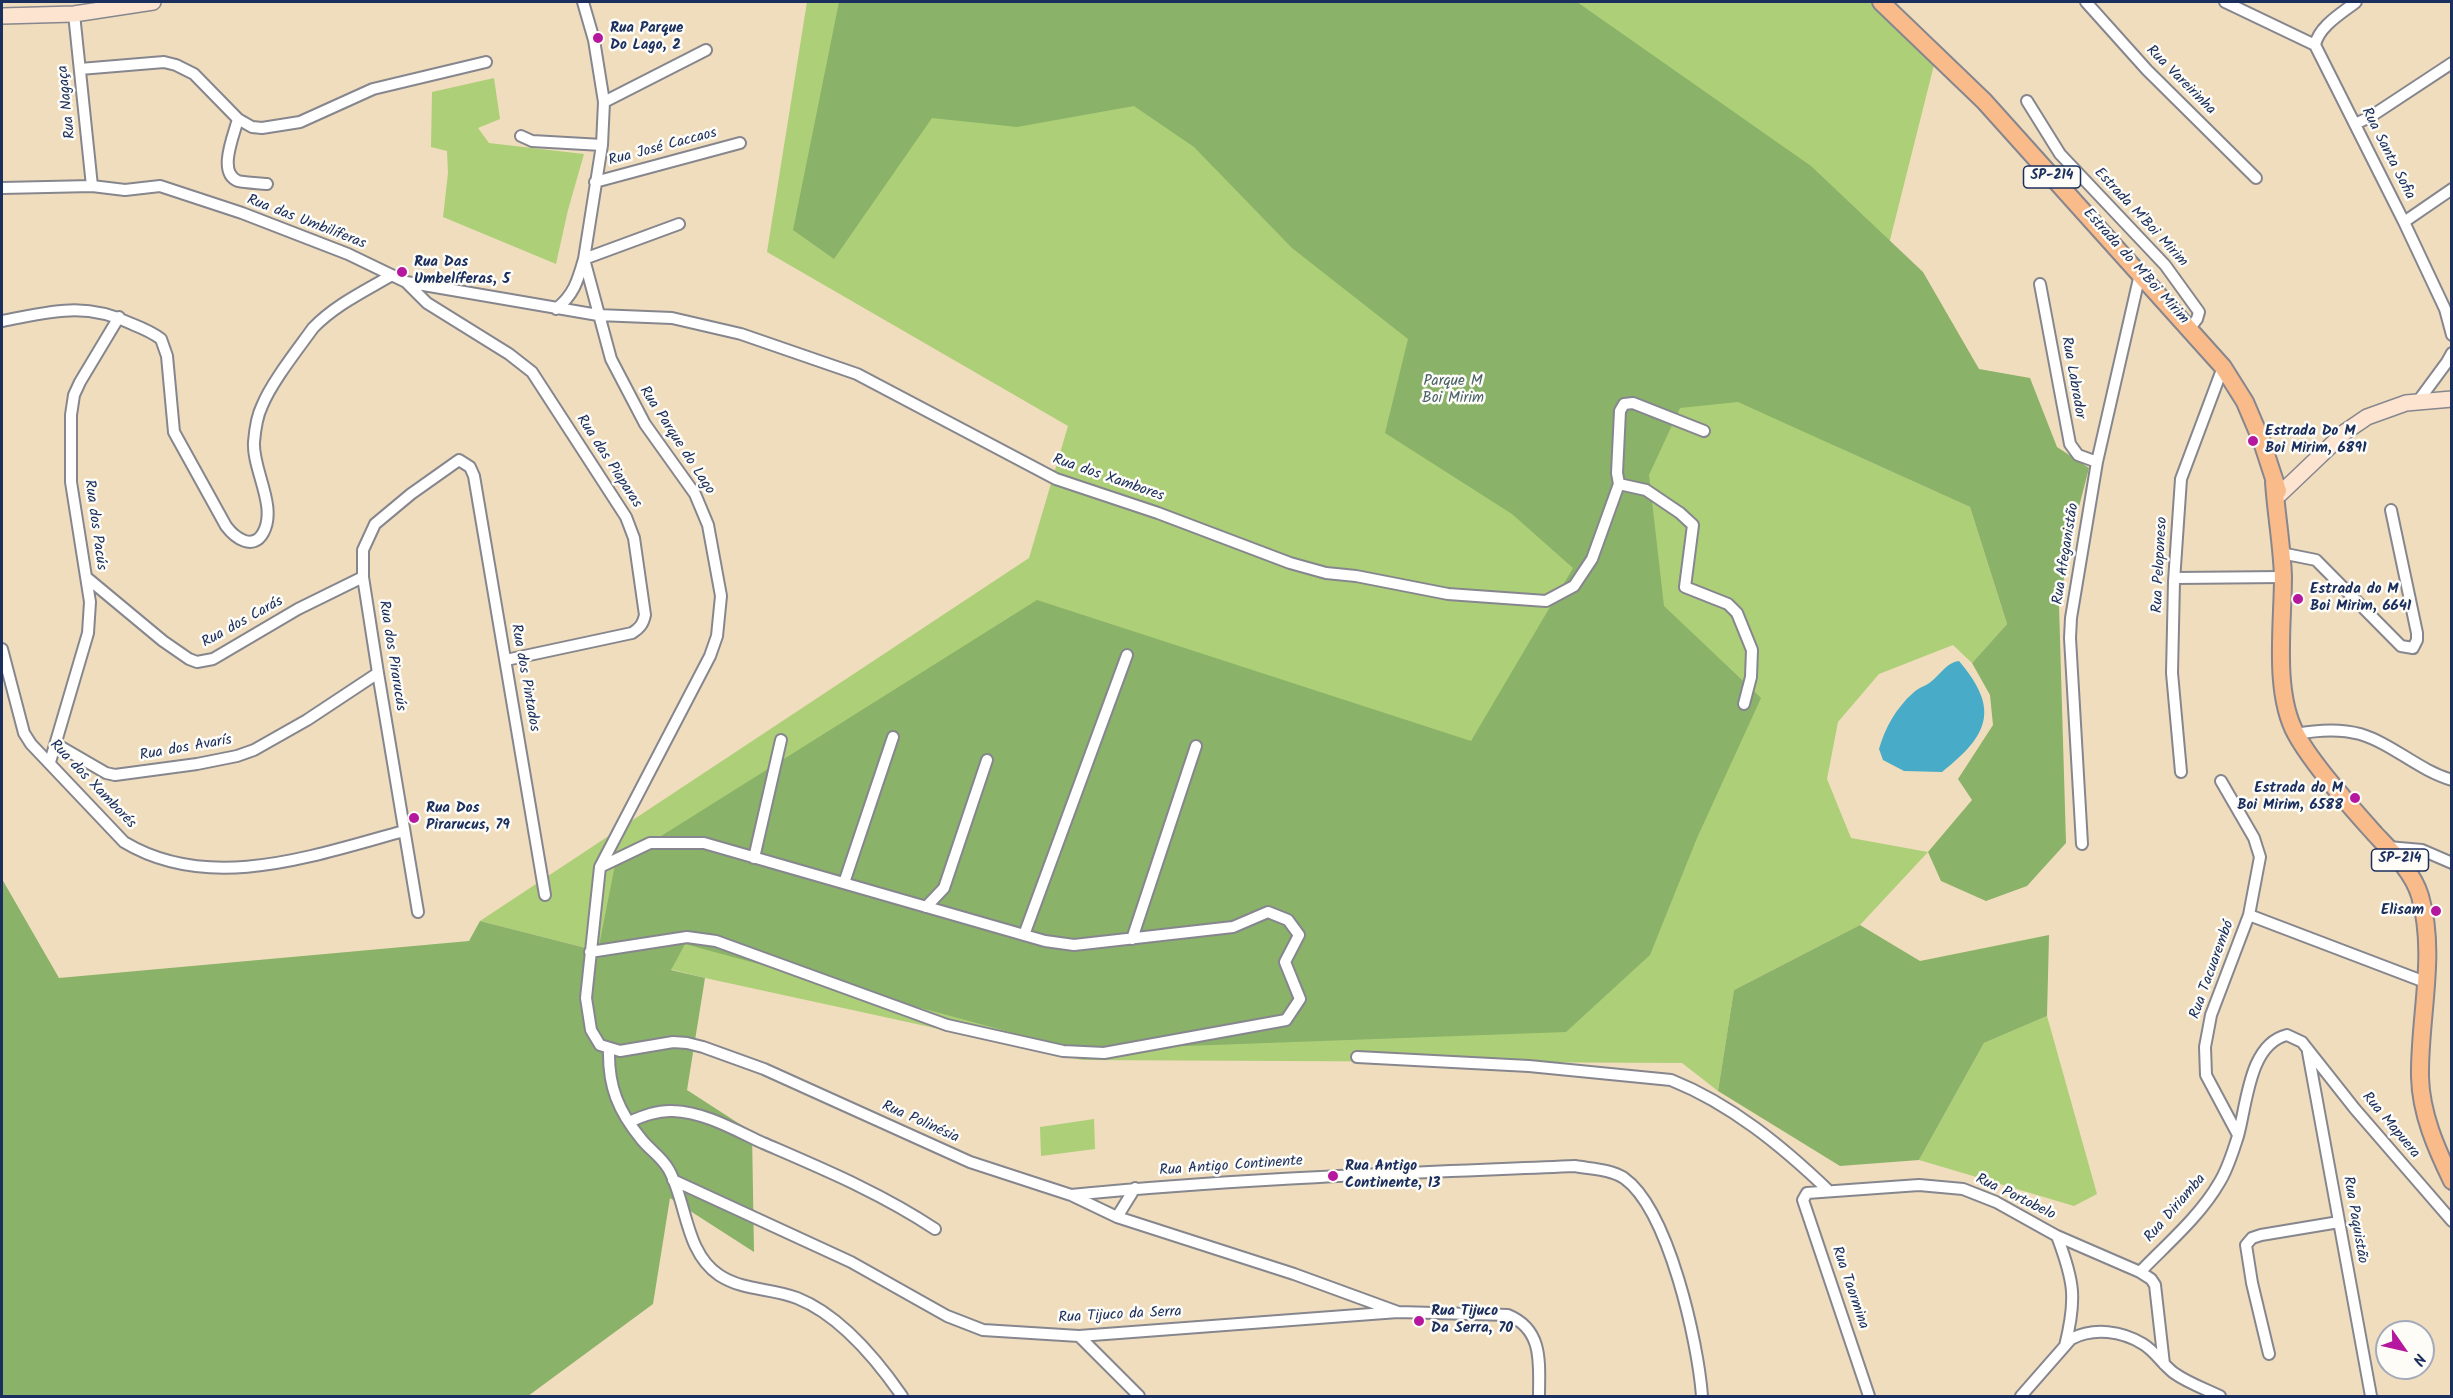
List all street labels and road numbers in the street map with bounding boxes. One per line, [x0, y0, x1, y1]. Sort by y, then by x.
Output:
street label: Rua Vareirinha [2141, 42, 2219, 120]
street label: Rua Nagaça [55, 64, 81, 140]
street label: Rua Santa Sofia [2356, 105, 2418, 203]
street label: Rua José Caccaos [607, 125, 719, 171]
street label: Estrada M'Boi Mirim [2089, 165, 2191, 271]
road number: SP-214 [2024, 166, 2080, 188]
street label: Rua das Umbilíferas [244, 192, 368, 254]
street label: Estrada do M'Boi Mirim [2078, 205, 2192, 329]
street label: Rua Labrador [2056, 335, 2088, 421]
street label: Rua Parque do Lago [634, 383, 718, 499]
street label: Rua das Piaparas [571, 412, 645, 512]
street label: Rua dos Xambores [1050, 451, 1166, 507]
street label: Rua dos Pacús [79, 479, 109, 571]
street label: Rua Afeganistão [2050, 502, 2084, 606]
street label: Rua Peloponeso [2149, 516, 2173, 614]
street label: Rua dos Carás [199, 593, 287, 653]
street label: Rua dos Pirarucús [373, 599, 409, 713]
street label: Rua dos Pintados [506, 623, 542, 733]
street label: Rua dos Avarís [139, 732, 233, 766]
street label: Rua dos Xamborés [45, 737, 139, 833]
road number: SP-214 [2372, 849, 2428, 871]
street label: Rua Tacuarembó [2187, 918, 2239, 1022]
street label: Rua Mapuera [2357, 1089, 2423, 1163]
street label: Rua Polinésia [879, 1098, 961, 1148]
street label: Rua Antigo Continente [1159, 1153, 1303, 1181]
street label: Rua Portobelo [1972, 1171, 2058, 1225]
street label: Rua Diriamba [2141, 1171, 2211, 1247]
street label: Rua Paquistão [2337, 1175, 2371, 1265]
street label: Rua Taormina [1826, 1244, 1872, 1332]
street label: Rua Tijuco da Serra [1058, 1304, 1182, 1328]

